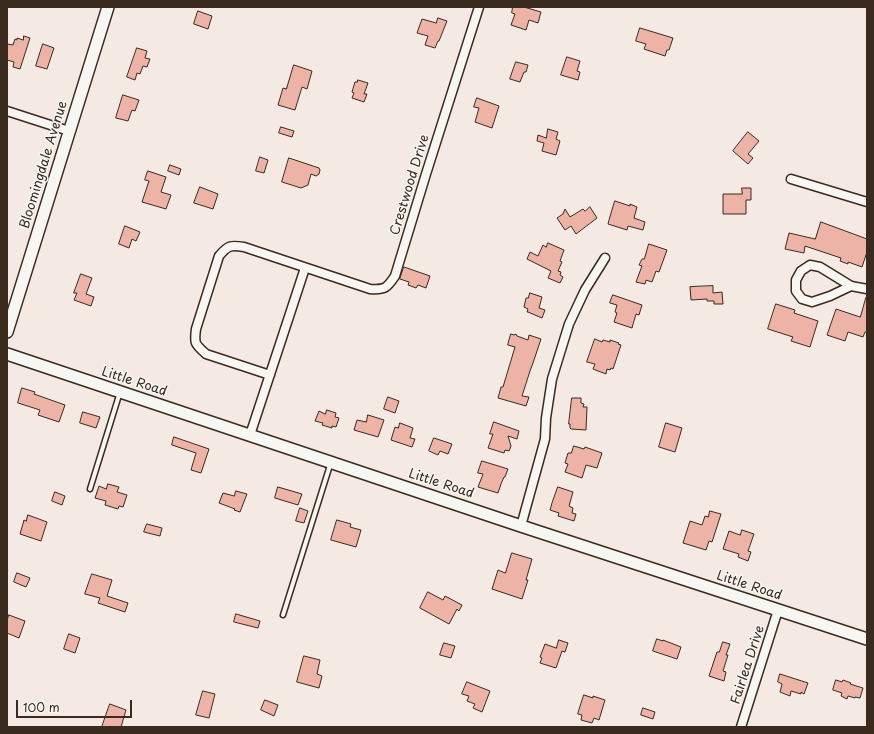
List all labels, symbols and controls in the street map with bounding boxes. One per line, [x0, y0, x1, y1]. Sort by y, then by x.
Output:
street label: Bloomingdale Avenue [17, 99, 71, 231]
street label: Crestwood Drive [387, 133, 433, 237]
street label: Little Road [99, 364, 169, 400]
street label: Little Road [406, 466, 476, 502]
street label: Little Road [714, 568, 784, 604]
street label: Fairlea Drive [728, 624, 768, 706]
scale bar [18, 692, 134, 718]
text: 100 m [23, 698, 60, 716]

